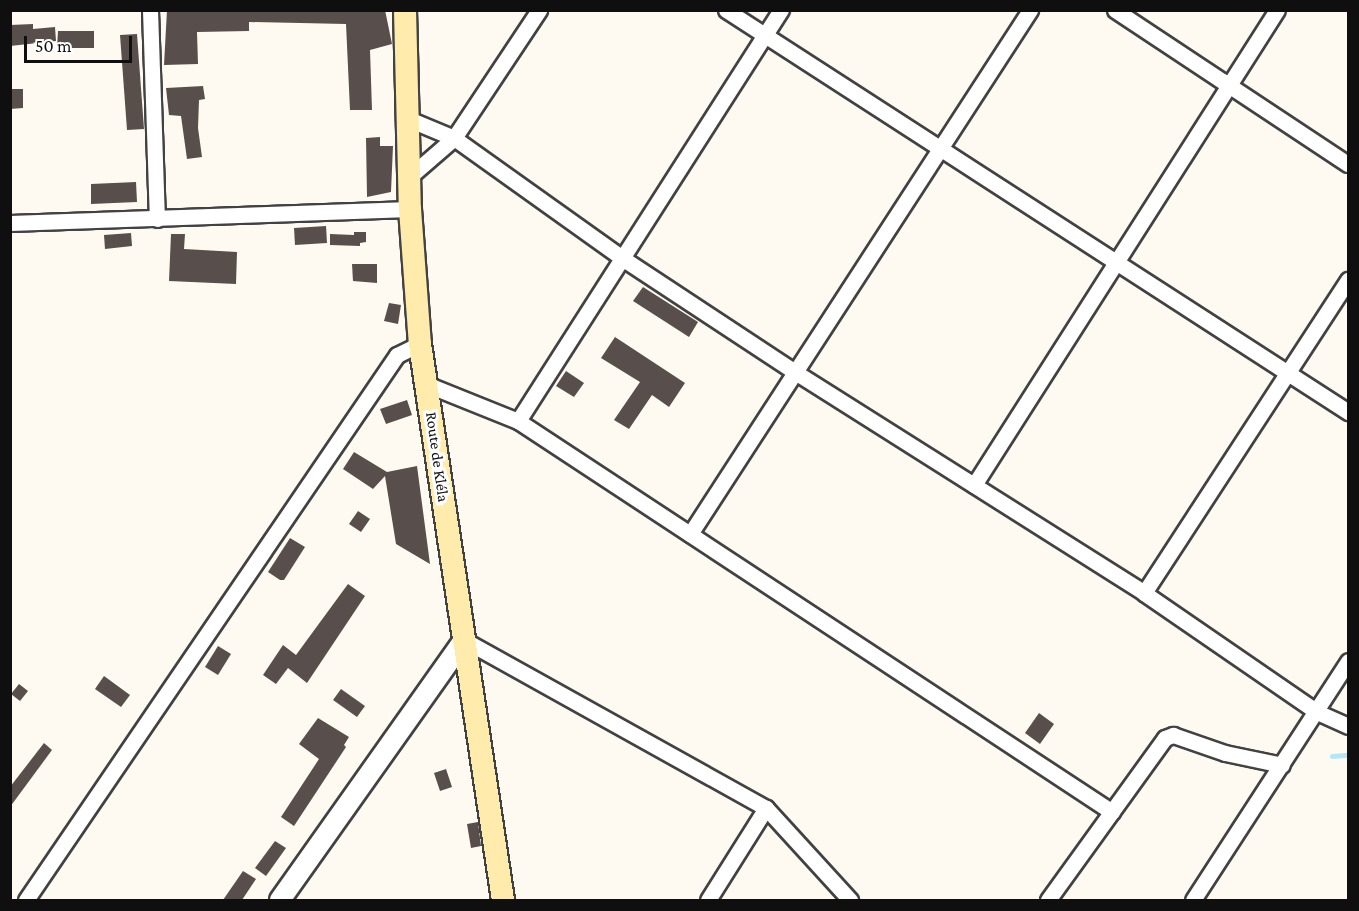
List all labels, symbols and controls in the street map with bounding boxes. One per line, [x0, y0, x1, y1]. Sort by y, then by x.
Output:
scale bar [27, 24, 135, 62]
text: 50 m [35, 36, 72, 56]
street label: Route de Kléla [421, 411, 453, 503]

